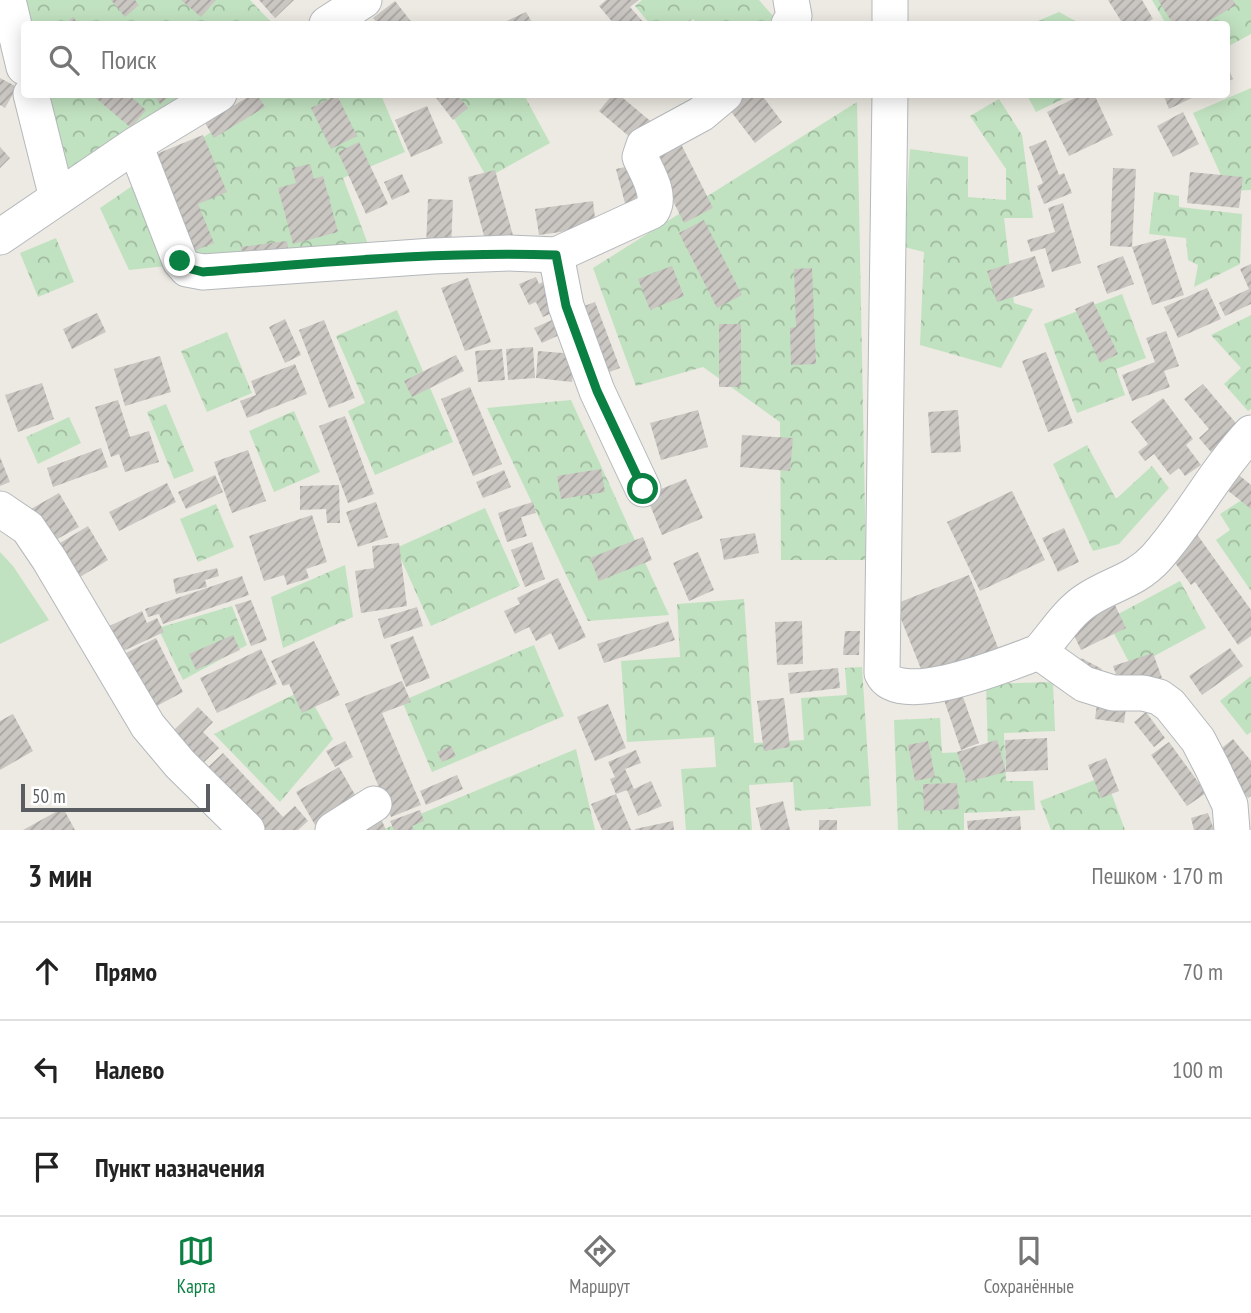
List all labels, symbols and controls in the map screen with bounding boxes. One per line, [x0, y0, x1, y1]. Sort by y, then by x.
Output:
search box [21, 21, 1230, 98]
icon: search [45, 41, 83, 79]
text: Поиск [101, 43, 157, 76]
route end [164, 245, 195, 276]
route start [627, 473, 658, 504]
scale bar [21, 781, 210, 813]
text: 50 m [32, 784, 66, 808]
text: 3 мин [28, 856, 92, 895]
text: Пешком · 170 m [1092, 861, 1223, 890]
icon: ahead [28, 952, 66, 990]
text: Прямо [95, 955, 157, 988]
text: 70 m [1182, 957, 1223, 986]
icon: left [28, 1050, 66, 1088]
text: Налево [95, 1053, 164, 1086]
text: 100 m [1172, 1055, 1223, 1084]
icon: arrive [28, 1148, 66, 1186]
text: Пункт назначения [95, 1151, 265, 1184]
tab: Карта [177, 1232, 216, 1298]
tab: Маршрут [569, 1232, 630, 1298]
tab: Сохранённые [984, 1232, 1074, 1298]

